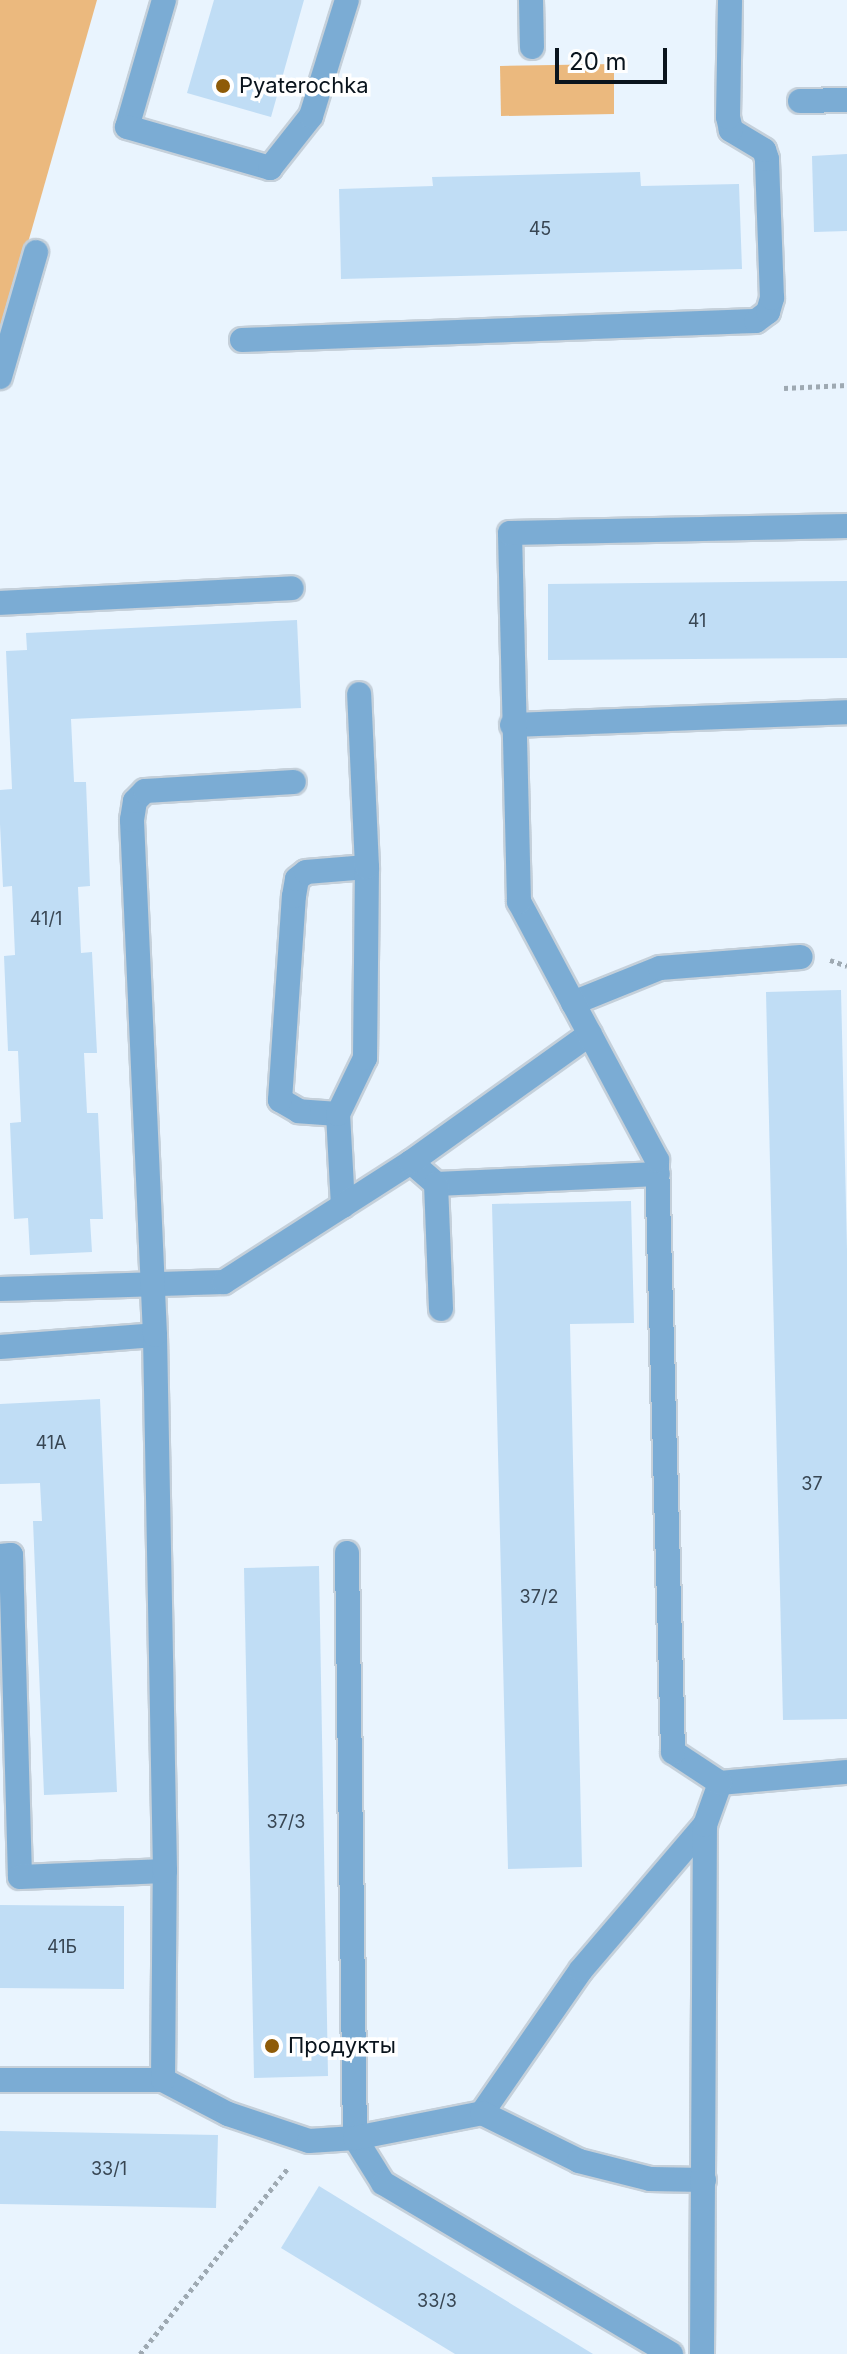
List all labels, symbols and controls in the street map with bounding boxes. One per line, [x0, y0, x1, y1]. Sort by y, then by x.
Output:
scale bar [559, 32, 671, 82]
text: 20 m [569, 47, 627, 76]
place label: Pyaterochka [239, 73, 369, 99]
marker: Pyaterochka [214, 77, 232, 95]
house number: 45 [529, 218, 551, 240]
house number: 41 [688, 610, 706, 632]
house number: 41/1 [30, 908, 62, 930]
house number: 41А [35, 1432, 67, 1454]
house number: 37 [801, 1473, 823, 1495]
house number: 37/2 [520, 1586, 558, 1608]
house number: 37/3 [267, 1811, 305, 1833]
house number: 41Б [47, 1936, 77, 1958]
place label: Продукты [288, 2033, 396, 2059]
marker: Продукты [263, 2037, 281, 2055]
house number: 33/1 [91, 2158, 127, 2180]
house number: 33/3 [417, 2290, 457, 2312]

